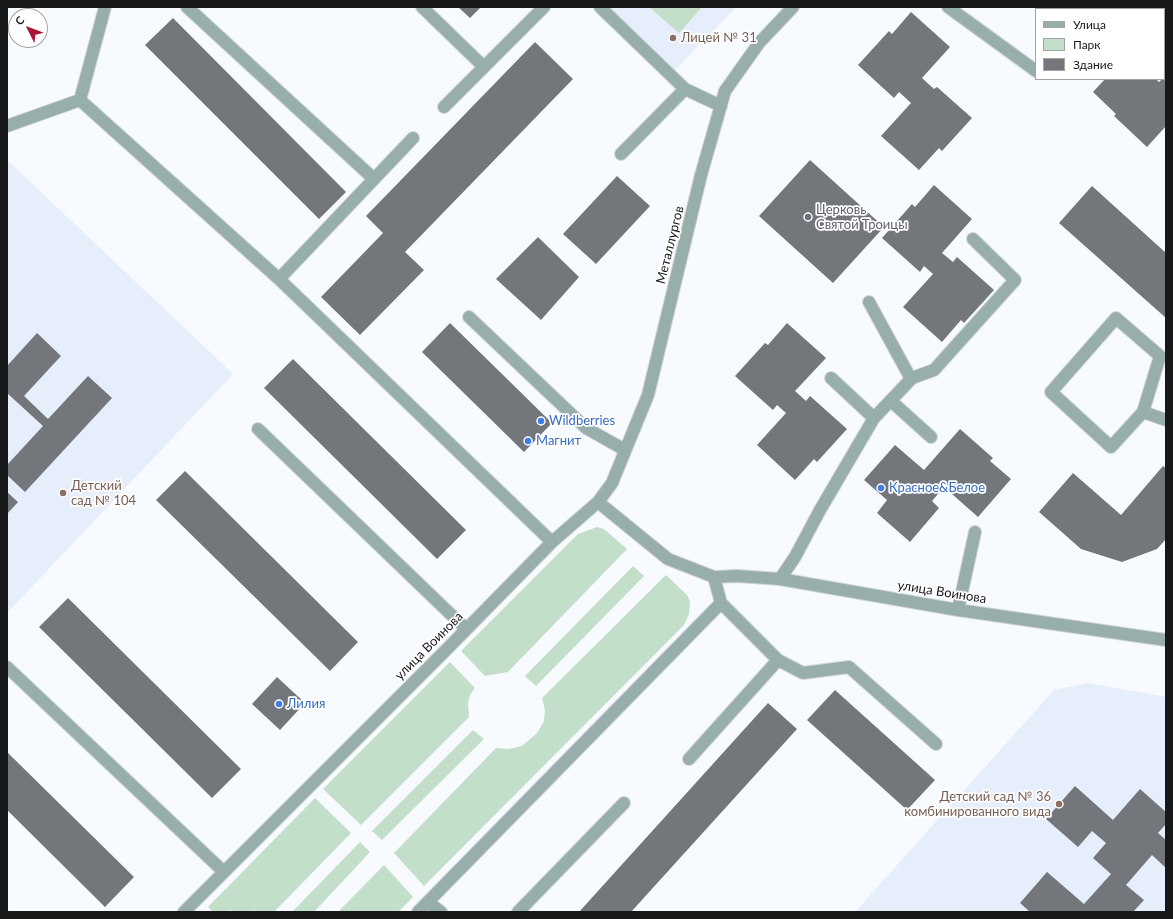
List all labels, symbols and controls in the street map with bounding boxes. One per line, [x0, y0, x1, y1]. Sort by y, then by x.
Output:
north arrow [8, 8, 48, 48]
legend [1035, 8, 1165, 80]
text: С [12, 13, 27, 27]
text: Улица [1073, 17, 1106, 32]
place label: Лицей № 31 [681, 30, 757, 46]
marker: Лицей № 31 [668, 33, 678, 43]
text: Парк [1073, 37, 1101, 52]
text: Здание [1073, 57, 1113, 72]
place label: Церковь Святой Троицы [816, 202, 908, 233]
street label: Металлургов [653, 204, 687, 286]
marker: Церковь Святой Троицы [803, 212, 813, 222]
place label: Wildberries [549, 413, 615, 429]
marker: Wildberries [536, 416, 546, 426]
place label: Магнит [536, 433, 581, 449]
marker: Магнит [523, 436, 533, 446]
place label: Детский сад № 104 [71, 478, 136, 509]
place label: Красное&Белое [889, 480, 985, 496]
marker: Красное&Белое [876, 483, 886, 493]
marker: Детский сад № 104 [58, 488, 68, 498]
street label: улица Воинова [897, 577, 987, 607]
street label: улица Воинова [392, 609, 466, 683]
place label: Лилия [287, 696, 325, 712]
marker: Лилия [274, 699, 284, 709]
place label: Детский сад № 36 комбинированного вида [904, 789, 1051, 820]
marker: Детский сад № 36 комбинированного вида [1054, 799, 1064, 809]

